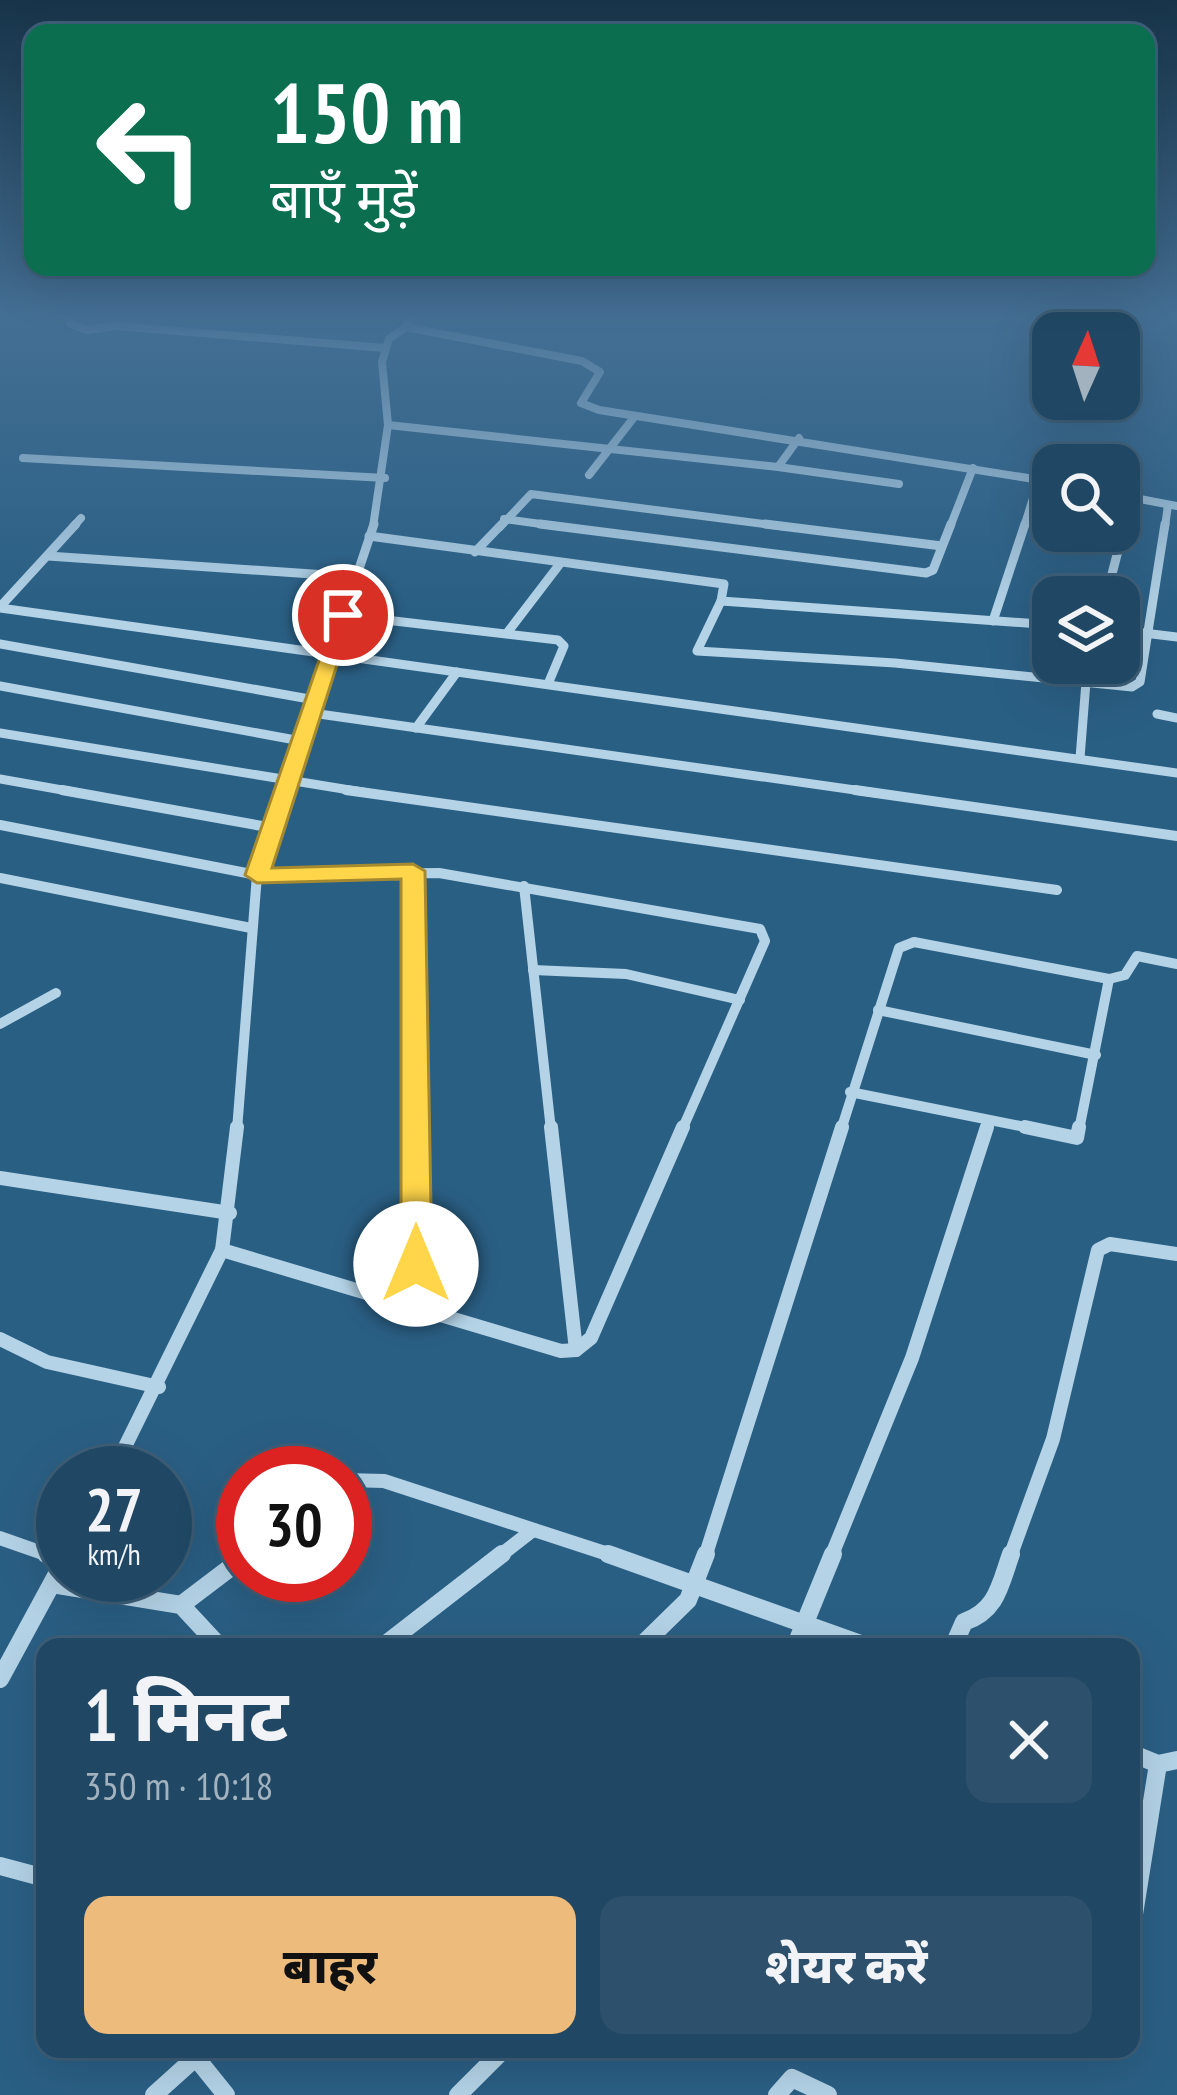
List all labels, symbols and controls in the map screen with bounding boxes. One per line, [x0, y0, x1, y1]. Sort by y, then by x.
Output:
text: 150 m [270, 57, 463, 166]
icon: left [72, 72, 228, 228]
text: बाएँ मुड़ें [270, 163, 417, 233]
north arrow [1032, 312, 1140, 420]
map controls [1032, 312, 1140, 684]
button: search [1032, 444, 1140, 552]
pin [292, 564, 394, 666]
button: layers [1032, 576, 1140, 684]
icon: arrive [310, 582, 376, 648]
position arrow [353, 1201, 479, 1327]
speed limit sign: 30 [216, 1446, 372, 1602]
text: 27 [85, 1470, 143, 1548]
text: km/h [87, 1534, 141, 1573]
text: 1 मिनट [84, 1668, 288, 1761]
button: close [966, 1677, 1092, 1803]
text: 350 m · 10:18 [84, 1760, 273, 1811]
button: बाहर [84, 1896, 576, 2034]
button: शेयर करें [600, 1896, 1092, 2034]

